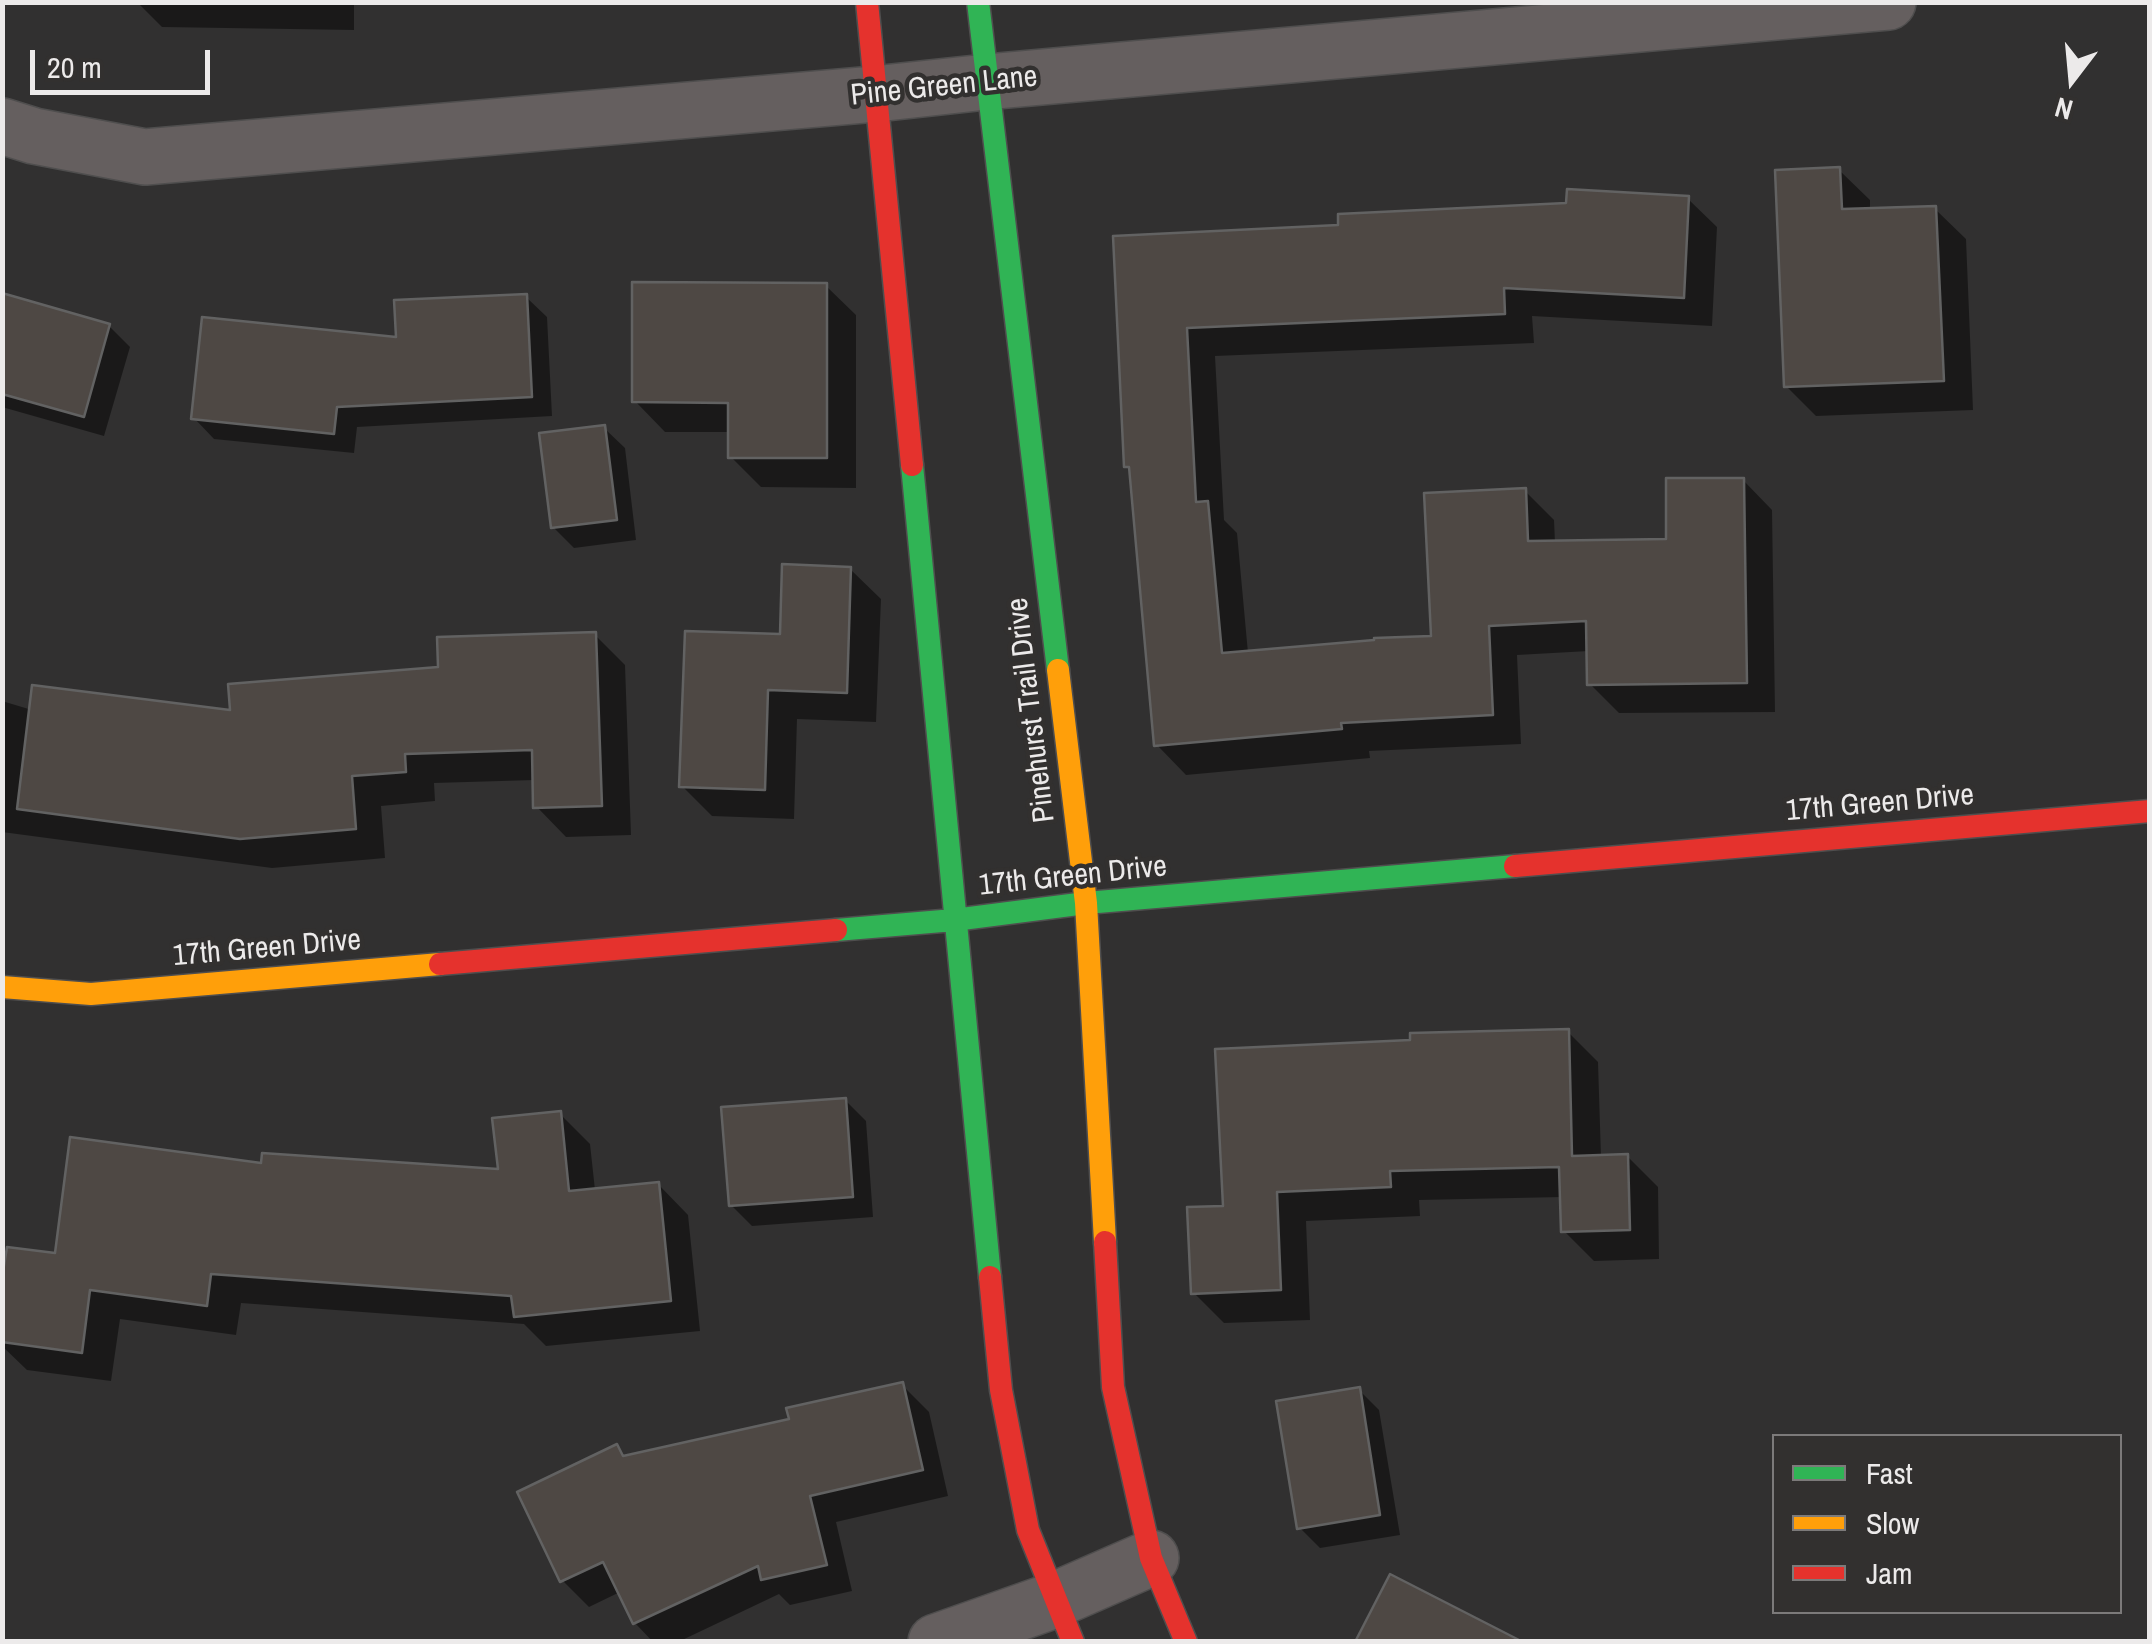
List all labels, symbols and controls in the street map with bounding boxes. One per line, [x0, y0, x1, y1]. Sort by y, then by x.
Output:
scale bar [35, 30, 215, 92]
north arrow [2022, 30, 2122, 130]
text: 20 m [47, 47, 102, 87]
street label: Pine Green Lane [849, 59, 1039, 115]
text: N [2051, 88, 2077, 129]
street label: Pinehurst Trail Drive [1000, 596, 1064, 824]
street label: 17th Green Drive [1784, 778, 1976, 830]
street label: 17th Green Drive [977, 849, 1169, 905]
street label: 17th Green Drive [171, 923, 363, 975]
legend [1772, 1434, 2122, 1614]
text: Fast [1866, 1453, 1913, 1493]
text: Slow [1866, 1503, 1919, 1543]
text: Jam [1866, 1553, 1912, 1593]

